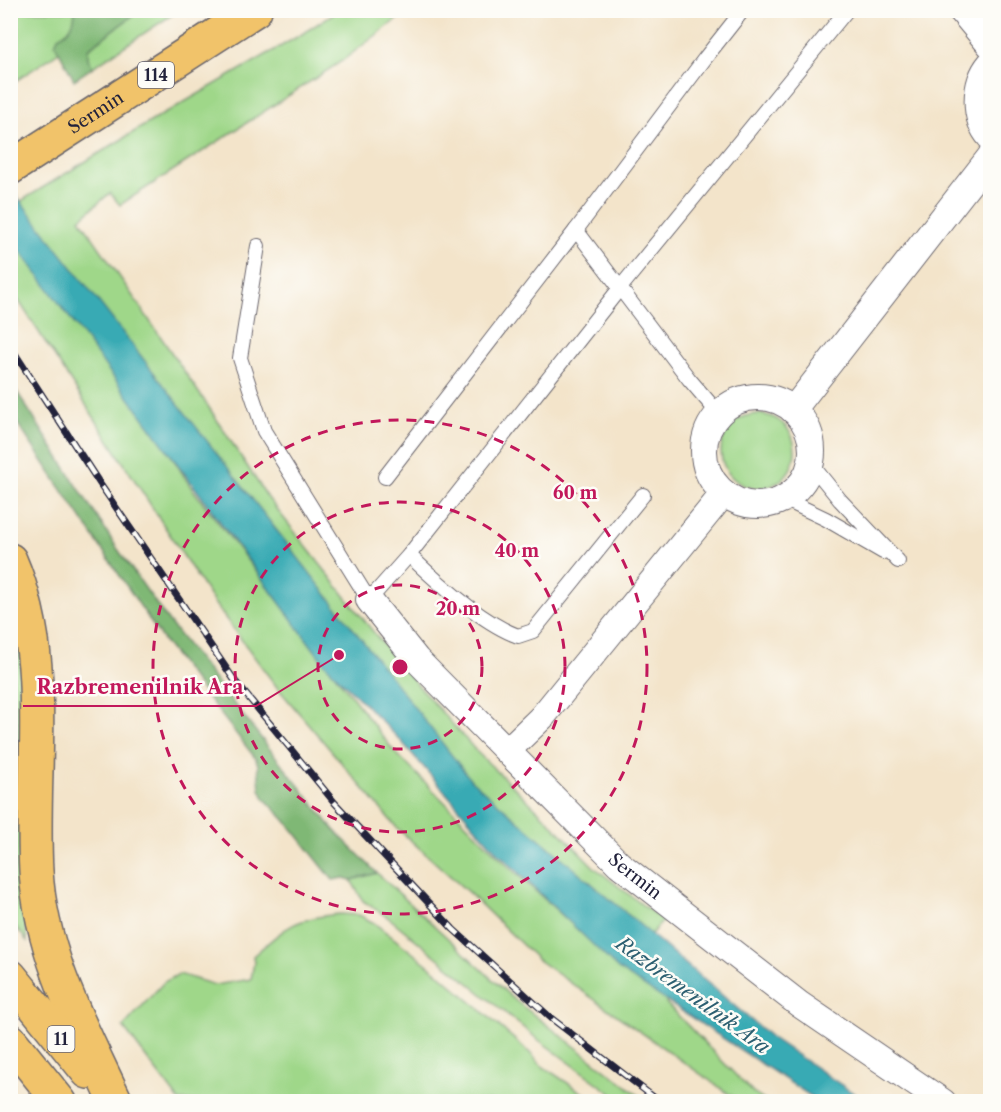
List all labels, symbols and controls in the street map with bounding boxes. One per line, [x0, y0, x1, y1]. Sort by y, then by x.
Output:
road number: 114 [138, 62, 174, 88]
street label: Sermin [64, 87, 128, 139]
text: 60 m [553, 482, 597, 504]
text: 40 m [495, 540, 539, 562]
text: 20 m [436, 598, 480, 620]
centre of rings [390, 657, 410, 677]
callout: Razbremenilnik Ara [23, 668, 256, 706]
text: Razbremenilnik Ara [36, 675, 244, 699]
street label: Sermin [603, 848, 666, 904]
water label: Razbremenilnik Ara [610, 930, 775, 1059]
road number: 11 [48, 1026, 74, 1052]

